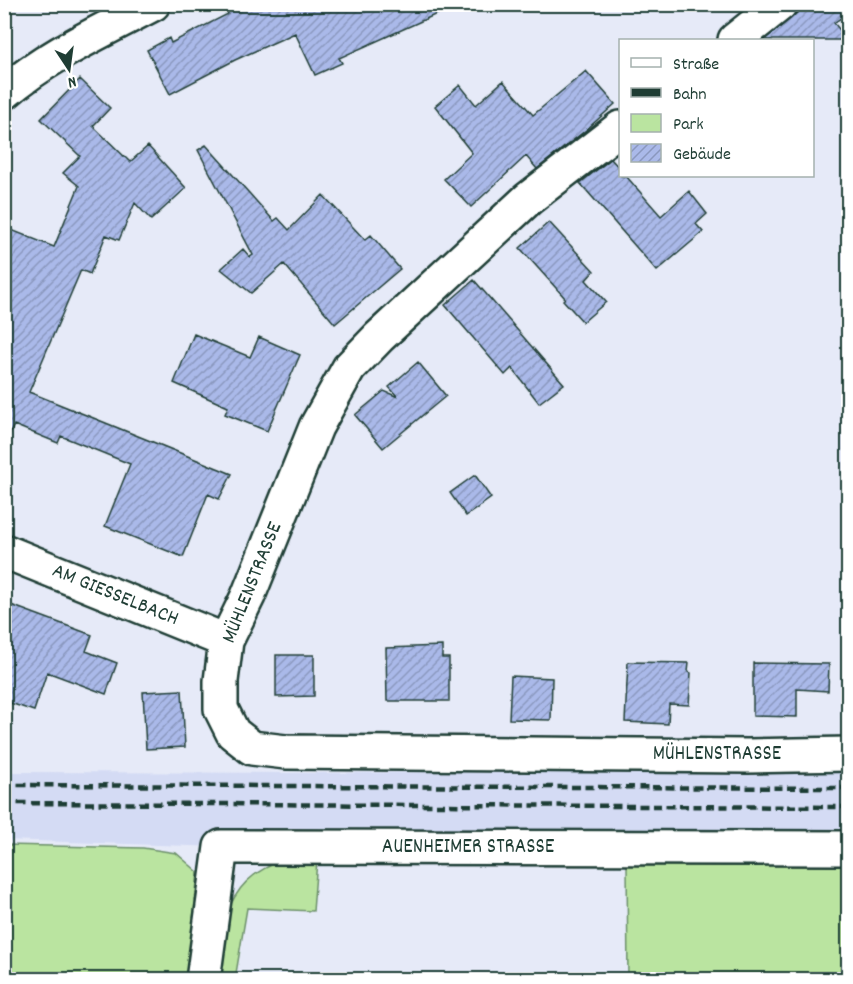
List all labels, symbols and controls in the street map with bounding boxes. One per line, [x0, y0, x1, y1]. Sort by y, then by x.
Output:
north arrow [39, 39, 99, 99]
legend [619, 39, 814, 177]
text: Straße [673, 53, 719, 78]
text: N [65, 69, 78, 93]
text: Bahn [673, 83, 707, 108]
text: Park [673, 113, 704, 138]
text: Gebäude [673, 143, 731, 168]
street label: MÜHLENSTRASSE [215, 517, 291, 648]
street label: AM GIESSELBACH [47, 557, 183, 635]
street label: MÜHLENSTRASSE [653, 740, 782, 770]
street label: AUENHEIMER STRASSE [382, 833, 555, 863]

